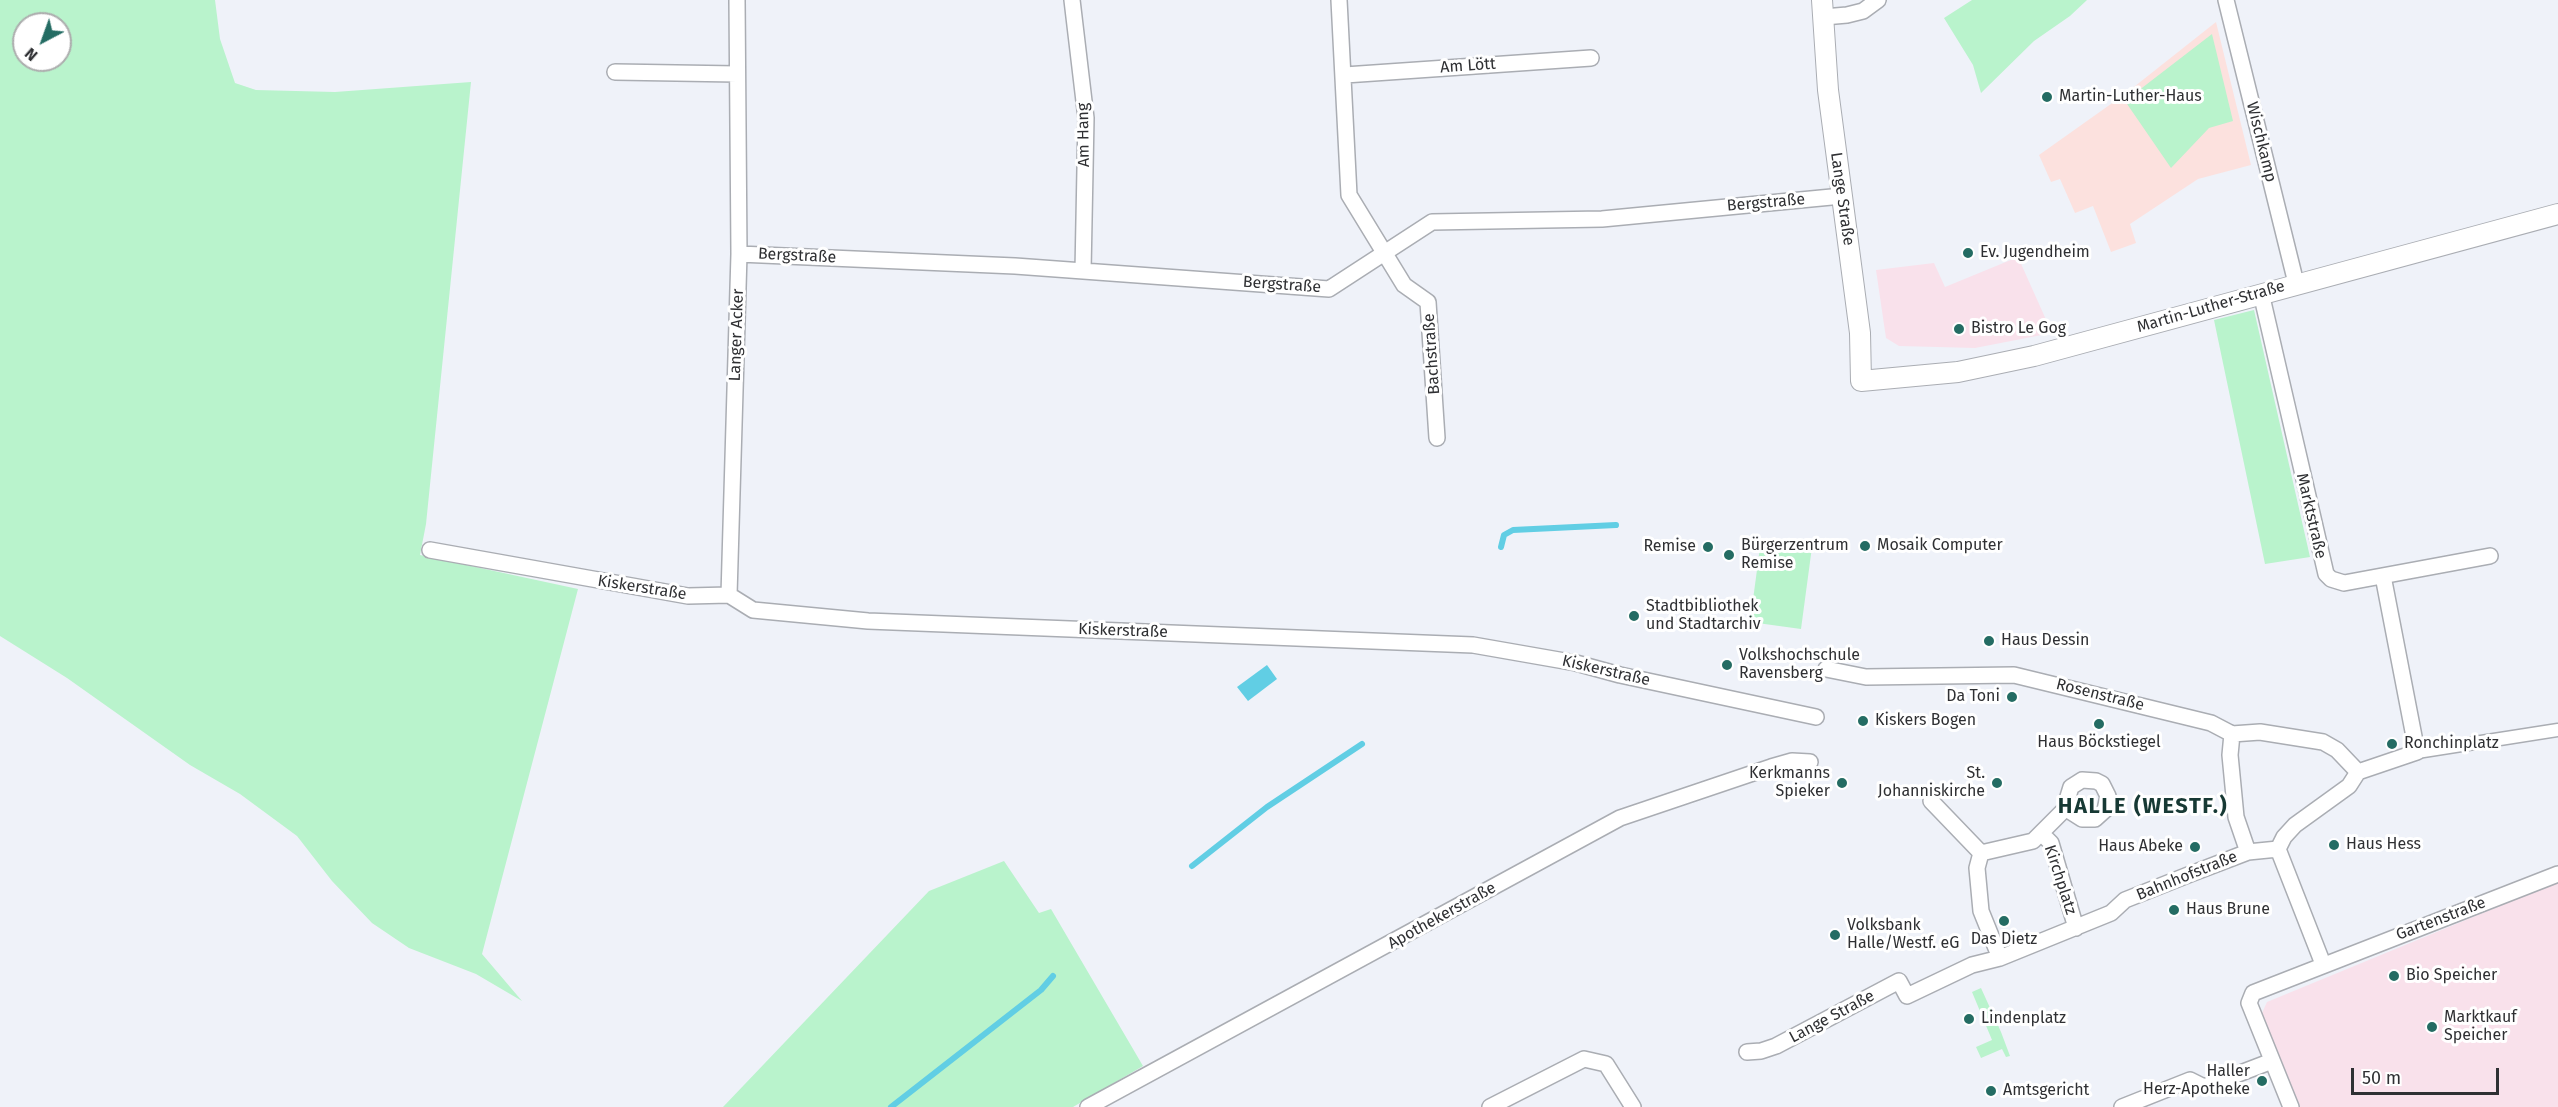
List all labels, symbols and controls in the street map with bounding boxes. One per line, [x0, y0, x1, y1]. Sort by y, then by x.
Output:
north arrow [12, 12, 72, 72]
text: N [21, 44, 41, 65]
street label: Am Lött [1440, 54, 1496, 78]
place label: Martin-Luther-Haus [2059, 87, 2202, 107]
marker: Martin-Luther-Haus [2040, 90, 2054, 104]
street label: Wischkamp [2242, 100, 2280, 184]
street label: Am Hang [1074, 103, 1094, 167]
street label: Lange Straße [1826, 151, 1858, 247]
street label: Bergstraße [1726, 190, 1806, 216]
place label: Ev. Jugendheim [1980, 243, 2090, 263]
street label: Bergstraße [757, 244, 837, 268]
marker: Ev. Jugendheim [1961, 246, 1975, 260]
street label: Bergstraße [1242, 273, 1322, 297]
street label: Martin-Luther-Straße [2135, 277, 2287, 337]
street label: Langer Acker [726, 288, 748, 382]
street label: Bachstraße [1420, 313, 1444, 395]
place label: Bistro Le Gog [1971, 319, 2066, 339]
marker: Bistro Le Gog [1952, 322, 1966, 336]
street label: Marktstraße [2292, 471, 2330, 561]
place label: Bürgerzentrum Remise [1741, 536, 1849, 574]
place label: Mosaik Computer [1877, 536, 2003, 556]
place label: Remise [1643, 537, 1696, 557]
marker: Mosaik Computer [1858, 539, 1872, 553]
marker: Remise [1701, 540, 1715, 554]
marker: Bürgerzentrum Remise [1722, 548, 1736, 562]
street label: Kiskerstraße [596, 571, 688, 605]
place label: Stadtbibliothek und Stadtarchiv [1646, 597, 1761, 635]
marker: Stadtbibliothek und Stadtarchiv [1627, 609, 1641, 623]
street label: Kiskerstraße [1078, 620, 1168, 642]
place label: Haus Dessin [2001, 631, 2089, 651]
marker: Haus Dessin [1982, 634, 1996, 648]
place label: Volkshochschule Ravensberg [1739, 646, 1860, 684]
street label: Kiskerstraße [1560, 652, 1652, 690]
marker: Volkshochschule Ravensberg [1720, 658, 1734, 672]
street label: Rosenstraße [2054, 675, 2146, 715]
place label: Da Toni [1946, 687, 2000, 707]
marker: Da Toni [2005, 690, 2019, 704]
place label: Kiskers Bogen [1875, 711, 1976, 731]
marker: Kiskers Bogen [1856, 714, 1870, 728]
marker: Haus Böckstiegel [2092, 717, 2106, 731]
place label: Haus Böckstiegel [2037, 733, 2161, 753]
place label: Ronchinplatz [2404, 734, 2499, 754]
marker: Ronchinplatz [2385, 737, 2399, 751]
place label: Kerkmanns Spieker [1749, 764, 1830, 802]
place label: St. Johanniskirche [1878, 764, 1985, 802]
marker: Kerkmanns Spieker [1835, 776, 1849, 790]
marker: St. Johanniskirche [1990, 776, 2004, 790]
district label: HALLE (WESTF.) [2058, 794, 2228, 820]
place label: Haus Hess [2346, 835, 2421, 855]
place label: Haus Abeke [2098, 837, 2183, 857]
marker: Haus Hess [2327, 838, 2341, 852]
marker: Haus Abeke [2188, 840, 2202, 854]
street label: Kirchplatz [2040, 843, 2080, 917]
street label: Bahnhofstraße [2134, 847, 2240, 905]
street label: Apothekerstraße [1385, 878, 1499, 954]
street label: Gartenstraße [2394, 893, 2488, 945]
place label: Haus Brune [2186, 900, 2270, 920]
marker: Haus Brune [2167, 903, 2181, 917]
marker: Das Dietz [1997, 914, 2011, 928]
place label: Volksbank Halle/Westf. eG [1847, 916, 1959, 954]
marker: Volksbank Halle/Westf. eG [1828, 928, 1842, 942]
place label: Das Dietz [1971, 930, 2037, 950]
place label: Bio Speicher [2406, 966, 2497, 986]
marker: Bio Speicher [2387, 969, 2401, 983]
street label: Lange Straße [1786, 986, 1878, 1048]
place label: Marktkauf Speicher [2444, 1008, 2517, 1046]
place label: Lindenplatz [1981, 1009, 2066, 1029]
marker: Lindenplatz [1962, 1012, 1976, 1026]
marker: Marktkauf Speicher [2425, 1020, 2439, 1034]
scale bar [2354, 1056, 2502, 1094]
place label: Haller Herz-Apotheke [2143, 1062, 2250, 1100]
text: 50 m [2362, 1067, 2401, 1089]
marker: Haller Herz-Apotheke [2255, 1074, 2269, 1088]
place label: Amtsgericht [2003, 1081, 2089, 1101]
marker: Amtsgericht [1984, 1084, 1998, 1098]

